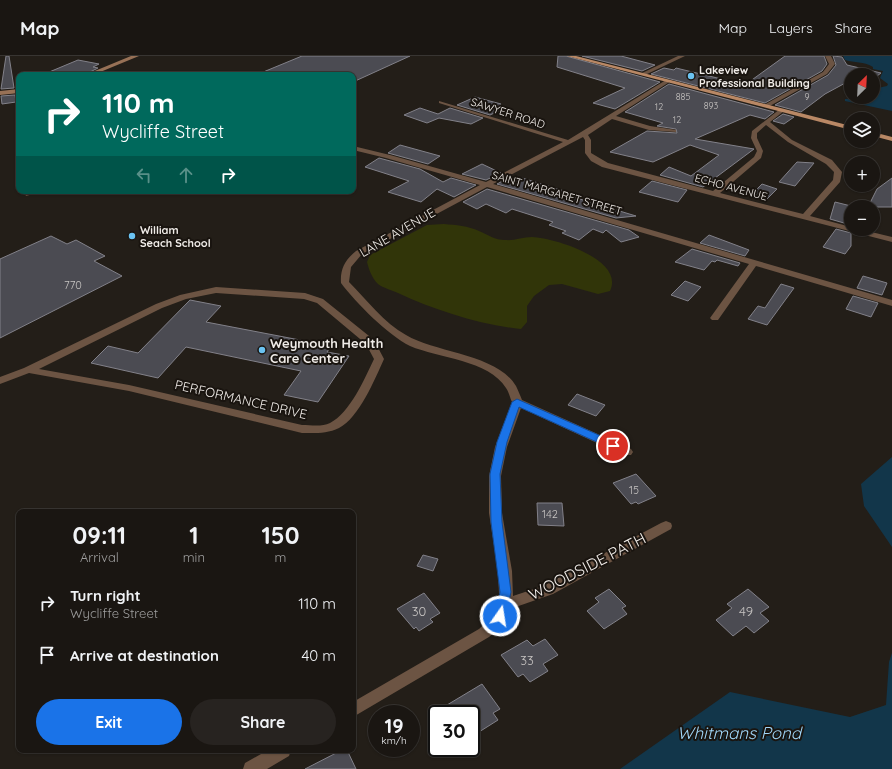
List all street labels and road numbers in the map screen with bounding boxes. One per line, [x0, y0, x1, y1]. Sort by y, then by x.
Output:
street label: SAWYER ROAD [469, 94, 547, 132]
street label: SAINT MARGARET STREET [490, 168, 624, 218]
street label: ECHO AVENUE [693, 171, 769, 203]
street label: LANE AVENUE [356, 204, 438, 260]
street label: PERFORMANCE DRIVE [173, 376, 309, 422]
street label: WOODSIDE PATH [525, 528, 649, 604]

